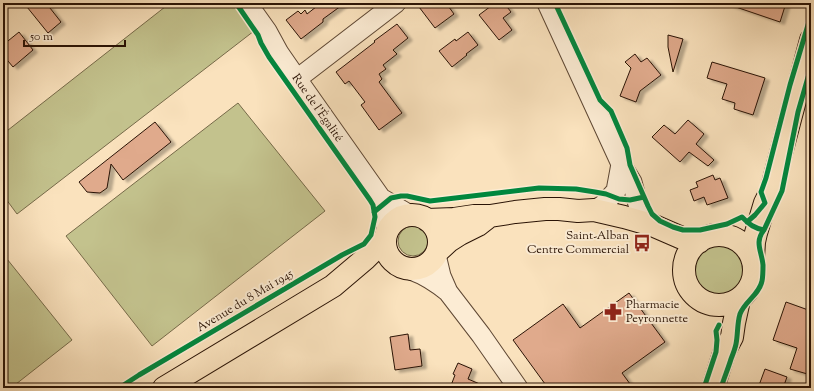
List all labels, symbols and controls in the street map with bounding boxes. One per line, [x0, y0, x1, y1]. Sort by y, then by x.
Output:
scale bar [24, 22, 125, 48]
text: 50 m [29, 28, 53, 46]
street label: Rue de l'Égalité [287, 70, 347, 146]
place label: Saint-Alban Centre Commercial [527, 227, 630, 259]
bus stop icon: Saint-Alban Centre Commercial [632, 233, 652, 253]
street label: Avenue du 8 Mai 1945 [193, 265, 297, 337]
place label: Pharmacie Peyronnette [626, 296, 689, 328]
pharmacy icon: Pharmacie Peyronnette [603, 302, 623, 322]

